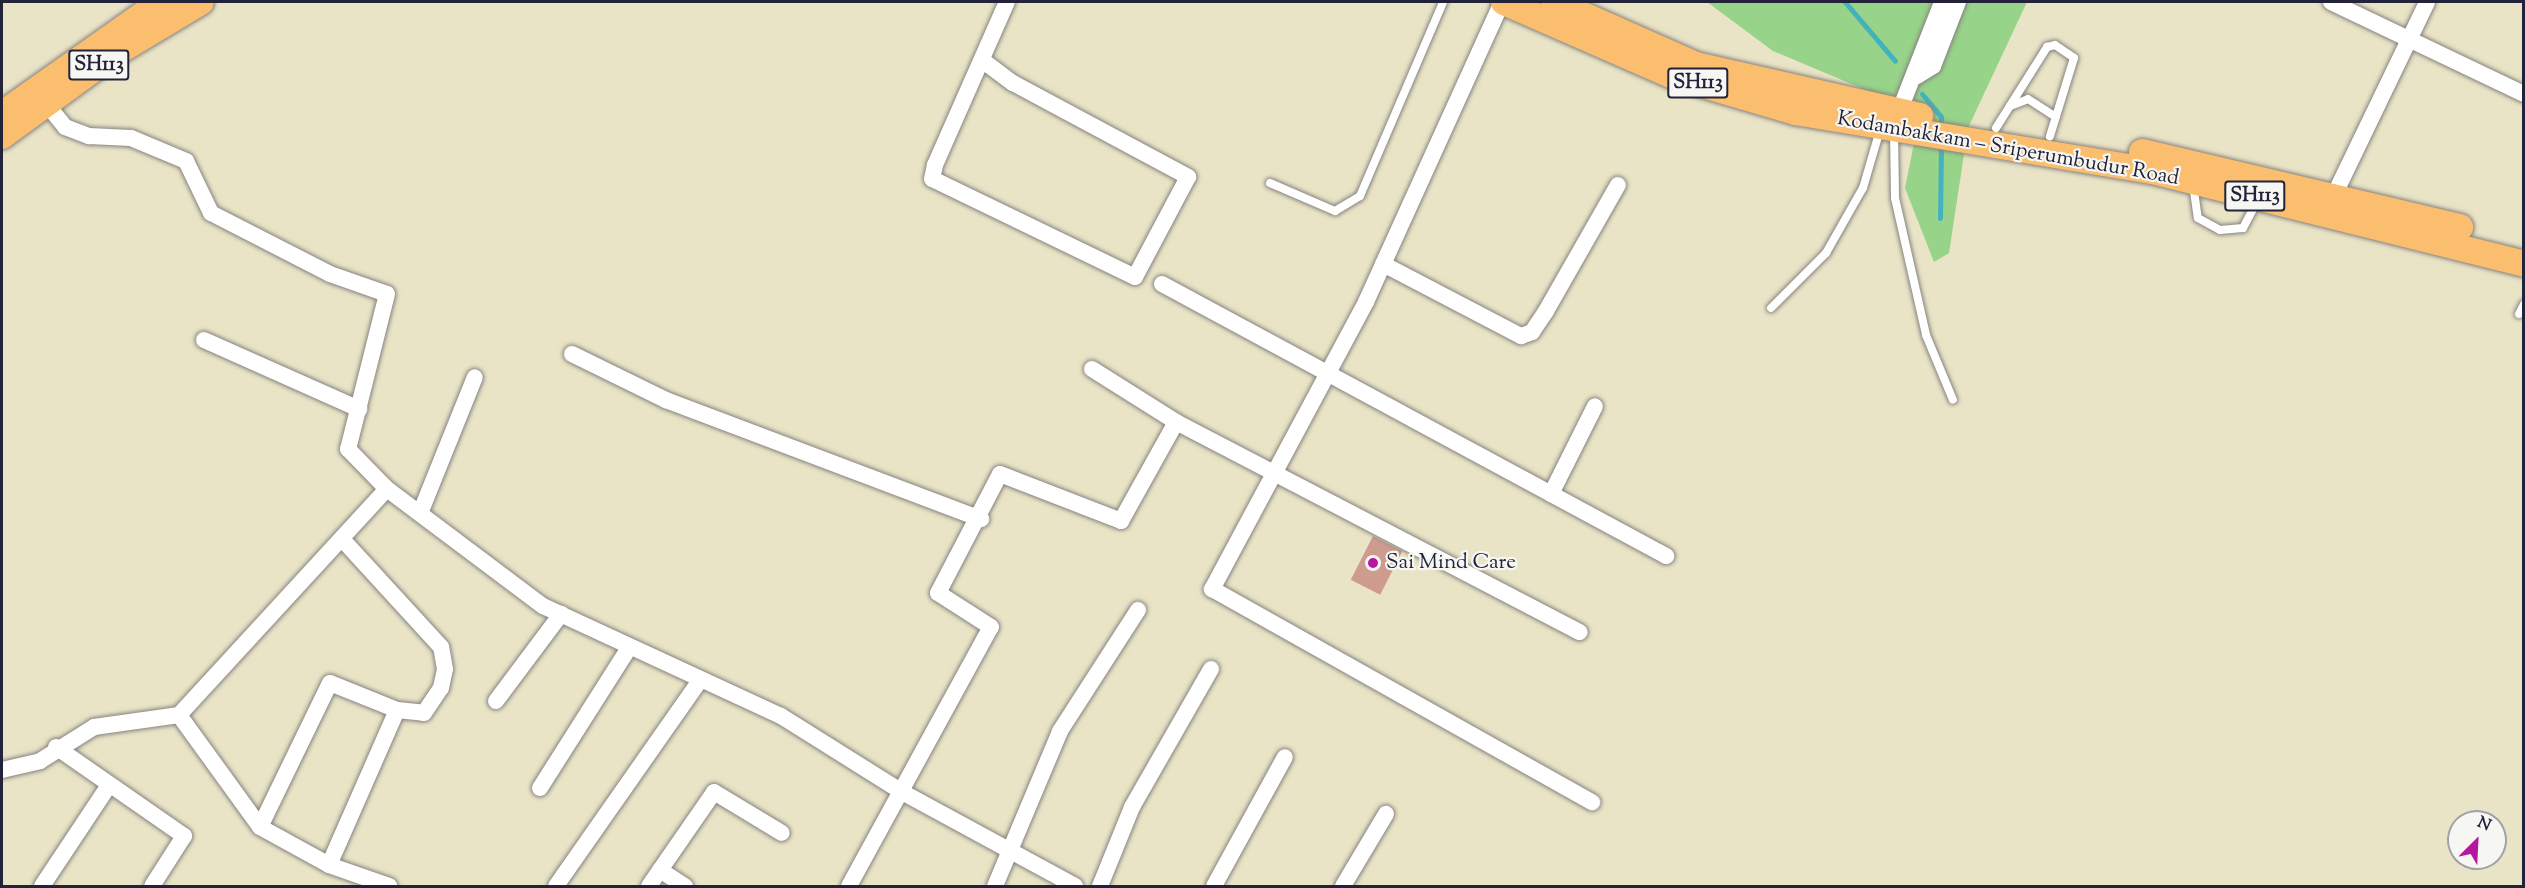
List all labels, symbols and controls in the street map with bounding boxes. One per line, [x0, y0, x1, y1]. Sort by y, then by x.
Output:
road number: SH113 [68, 48, 130, 82]
road number: SH113 [1666, 66, 1730, 100]
street label: Kodambakkam – Sriperumbudur Road [1835, 106, 2181, 192]
road number: SH113 [2224, 179, 2286, 213]
place label: Sai Mind Care [1386, 550, 1516, 576]
marker: Sai Mind Care [1364, 554, 1382, 572]
north arrow [2447, 810, 2507, 870]
text: N [2473, 812, 2494, 838]

